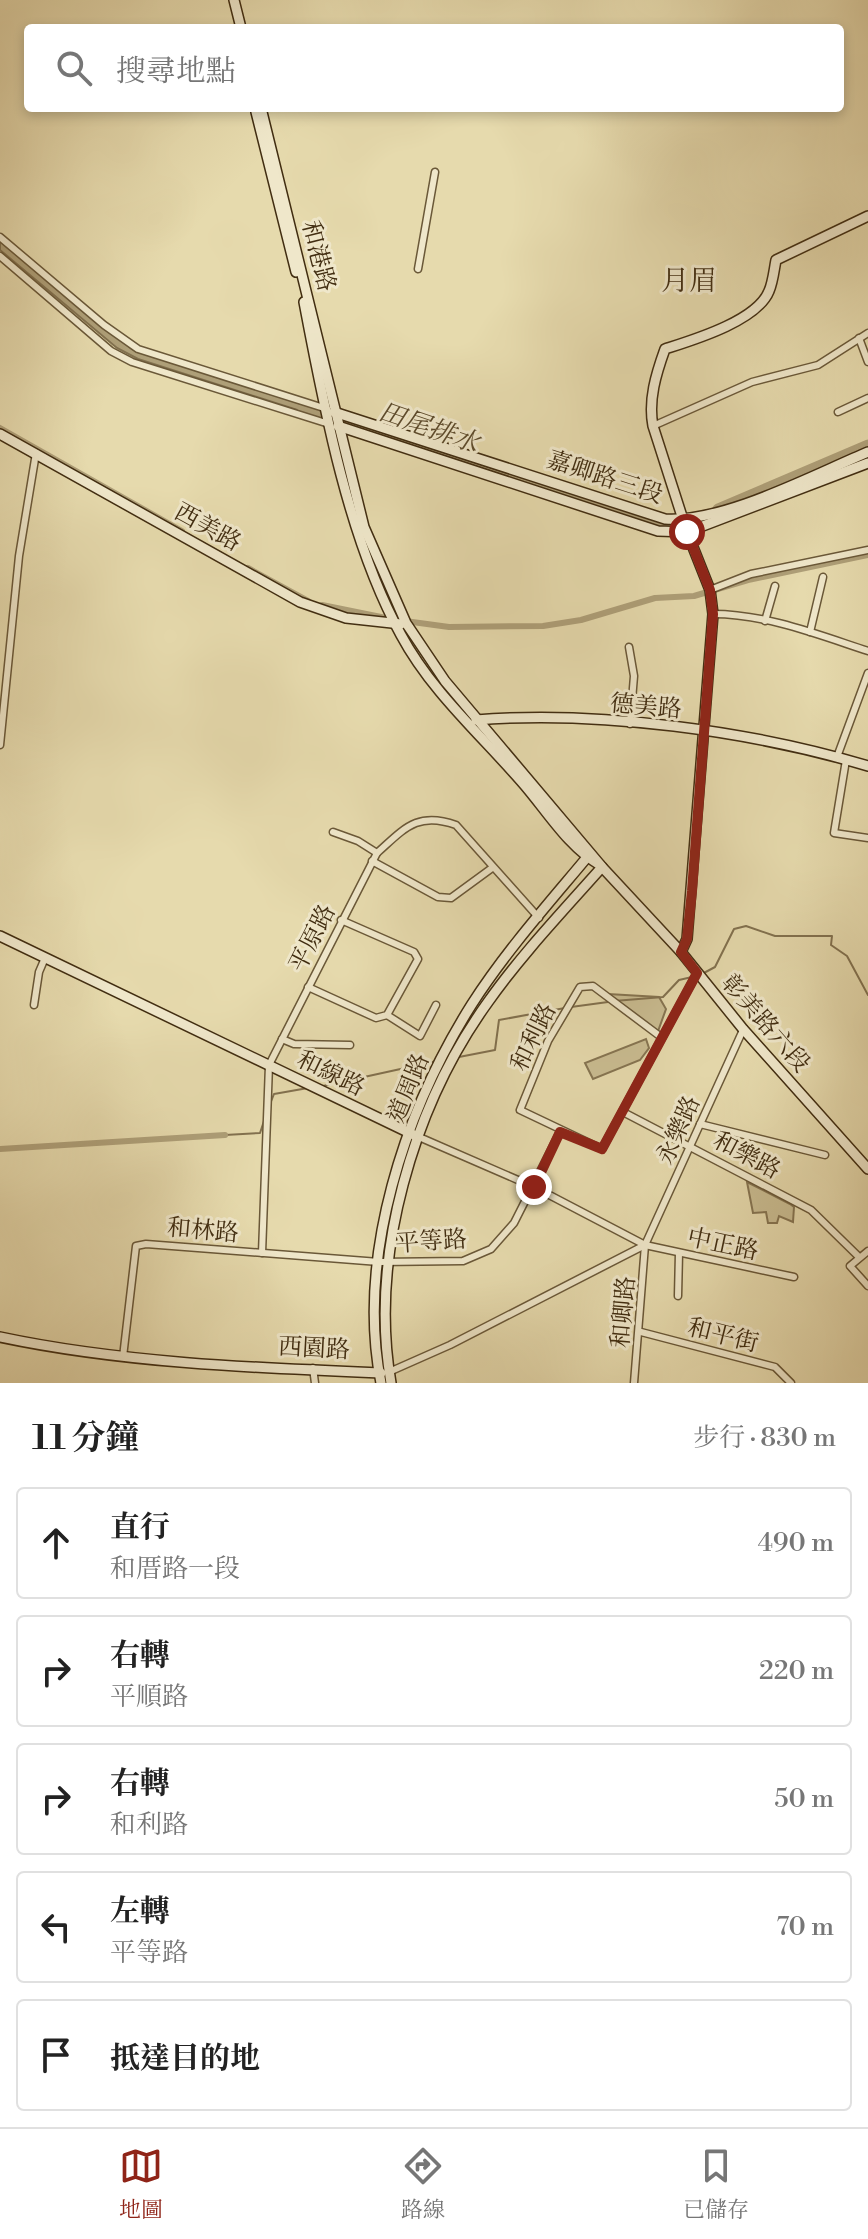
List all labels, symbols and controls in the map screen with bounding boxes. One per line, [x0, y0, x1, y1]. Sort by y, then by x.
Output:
search box [24, 24, 844, 112]
icon: search [52, 46, 96, 90]
text: 搜尋地點 [116, 53, 236, 91]
street label: 和港路 [295, 218, 341, 295]
district label: 月眉 [661, 264, 717, 299]
water label: 田尾排水 [374, 396, 486, 461]
street label: 嘉卿路三段 [543, 445, 666, 511]
street label: 西美路 [169, 497, 246, 558]
route start [669, 514, 705, 550]
street label: 德美路 [609, 689, 683, 725]
street label: 平原路 [283, 900, 343, 977]
street label: 彰美路六段 [715, 969, 816, 1079]
street label: 和利路 [505, 999, 563, 1076]
street label: 和線路 [292, 1045, 369, 1103]
street label: 道周路 [382, 1049, 436, 1127]
street label: 永樂路 [651, 1091, 707, 1169]
street label: 和樂路 [708, 1126, 785, 1186]
route end [516, 1169, 552, 1205]
street label: 和林路 [166, 1213, 240, 1249]
street label: 中正路 [684, 1223, 761, 1267]
street label: 平等路 [394, 1225, 468, 1259]
street label: 和卿路 [606, 1275, 642, 1349]
street label: 和平街 [684, 1313, 761, 1359]
street label: 西園路 [277, 1332, 351, 1366]
text: 11 分鐘 [32, 1418, 139, 1460]
text: 步行 · 830 m [693, 1422, 836, 1454]
text: 直行 [110, 1509, 170, 1547]
icon: ahead [34, 1521, 78, 1565]
text: 490 m [757, 1527, 834, 1559]
text: 和厝路一段 [110, 1553, 240, 1585]
text: 右轉 [110, 1637, 170, 1675]
icon: right [34, 1649, 78, 1693]
text: 220 m [759, 1655, 834, 1687]
text: 平順路 [110, 1681, 188, 1713]
text: 右轉 [110, 1765, 170, 1803]
icon: right [34, 1777, 78, 1821]
text: 50 m [774, 1783, 834, 1815]
text: 和利路 [110, 1809, 188, 1841]
text: 左轉 [110, 1893, 170, 1931]
icon: left [34, 1905, 78, 1949]
text: 70 m [776, 1911, 834, 1943]
text: 平等路 [110, 1937, 188, 1969]
icon: arrive [34, 2033, 78, 2077]
text: 抵達目的地 [110, 2040, 260, 2078]
tab: 地圖 [119, 2144, 163, 2224]
tab: 路線 [401, 2144, 445, 2224]
tab: 已儲存 [683, 2144, 749, 2224]

